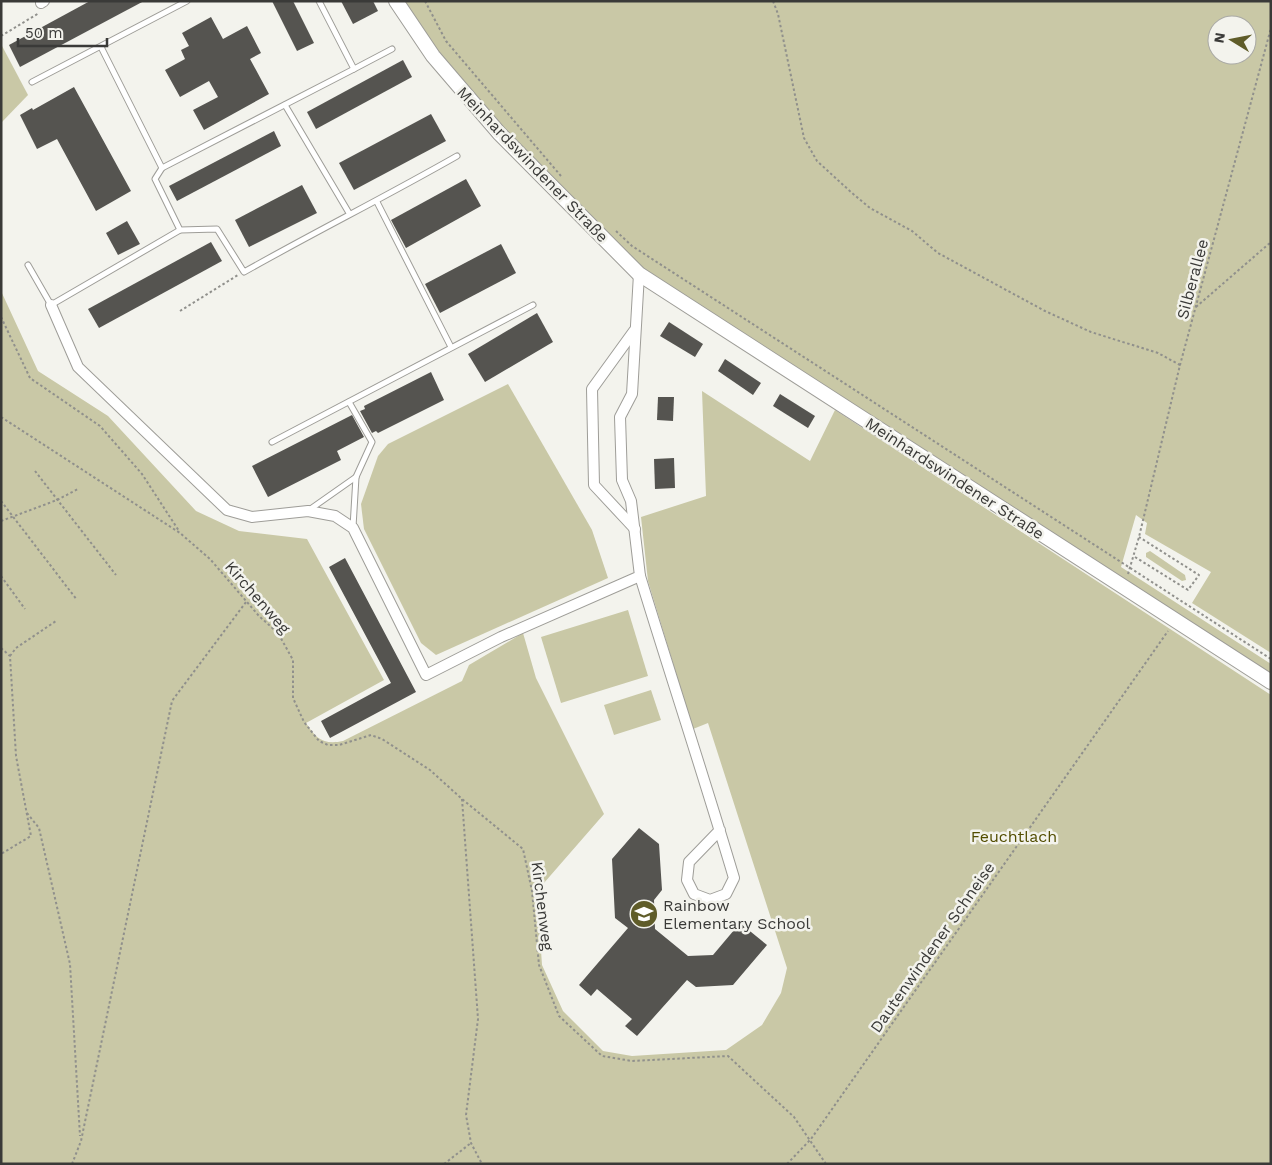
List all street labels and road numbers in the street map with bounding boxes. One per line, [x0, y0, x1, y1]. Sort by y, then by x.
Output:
street label: Meinhardswindener Straße [453, 83, 612, 246]
street label: Silberallee [1173, 237, 1212, 321]
street label: Meinhardswindener Straße [862, 414, 1048, 543]
street label: Kirchenweg [221, 557, 295, 638]
street label: Dautenwindener Schneise [866, 858, 999, 1036]
street label: Kirchenweg [528, 860, 557, 952]

